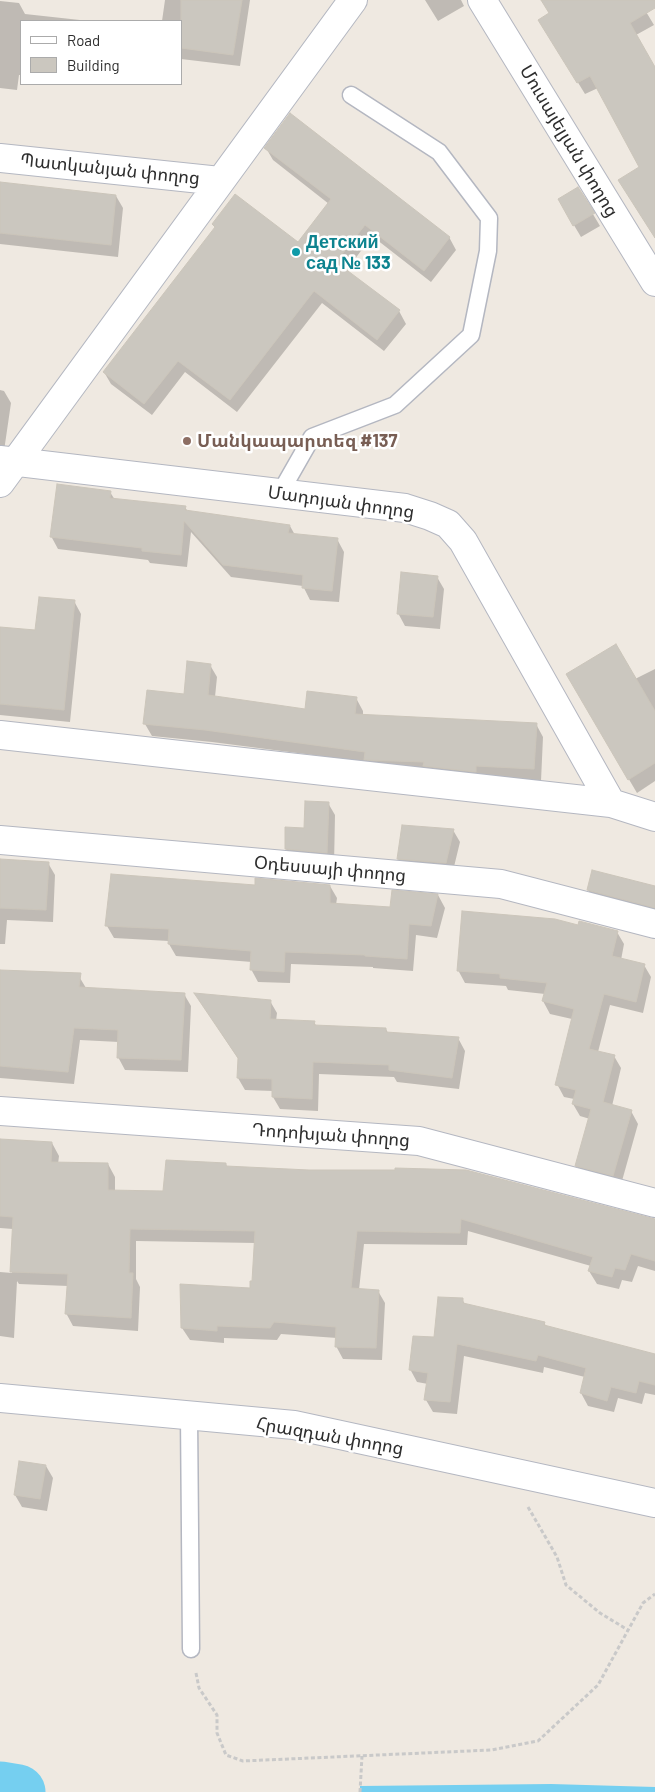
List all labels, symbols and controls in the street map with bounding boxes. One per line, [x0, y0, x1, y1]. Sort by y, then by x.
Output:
legend [20, 20, 182, 85]
text: Road [67, 31, 100, 49]
text: Building [67, 56, 120, 74]
street label: Մուսայելյան փողոց [515, 61, 623, 221]
street label: Պատկանյան փողոց [19, 149, 201, 189]
place label: Детский сад № 133 [306, 231, 391, 274]
marker: Детский сад № 133 [290, 246, 302, 258]
place label: Մանկապարտեզ #137 [197, 430, 397, 452]
marker: Մանկապարտեզ #137 [181, 435, 193, 447]
street label: Մադոյան փողոց [266, 481, 416, 523]
street label: Օդեսսայի փողոց [253, 852, 407, 886]
street label: Դոդոխյան փողոց [251, 1119, 411, 1151]
street label: Հրազդան փողոց [255, 1412, 405, 1460]

